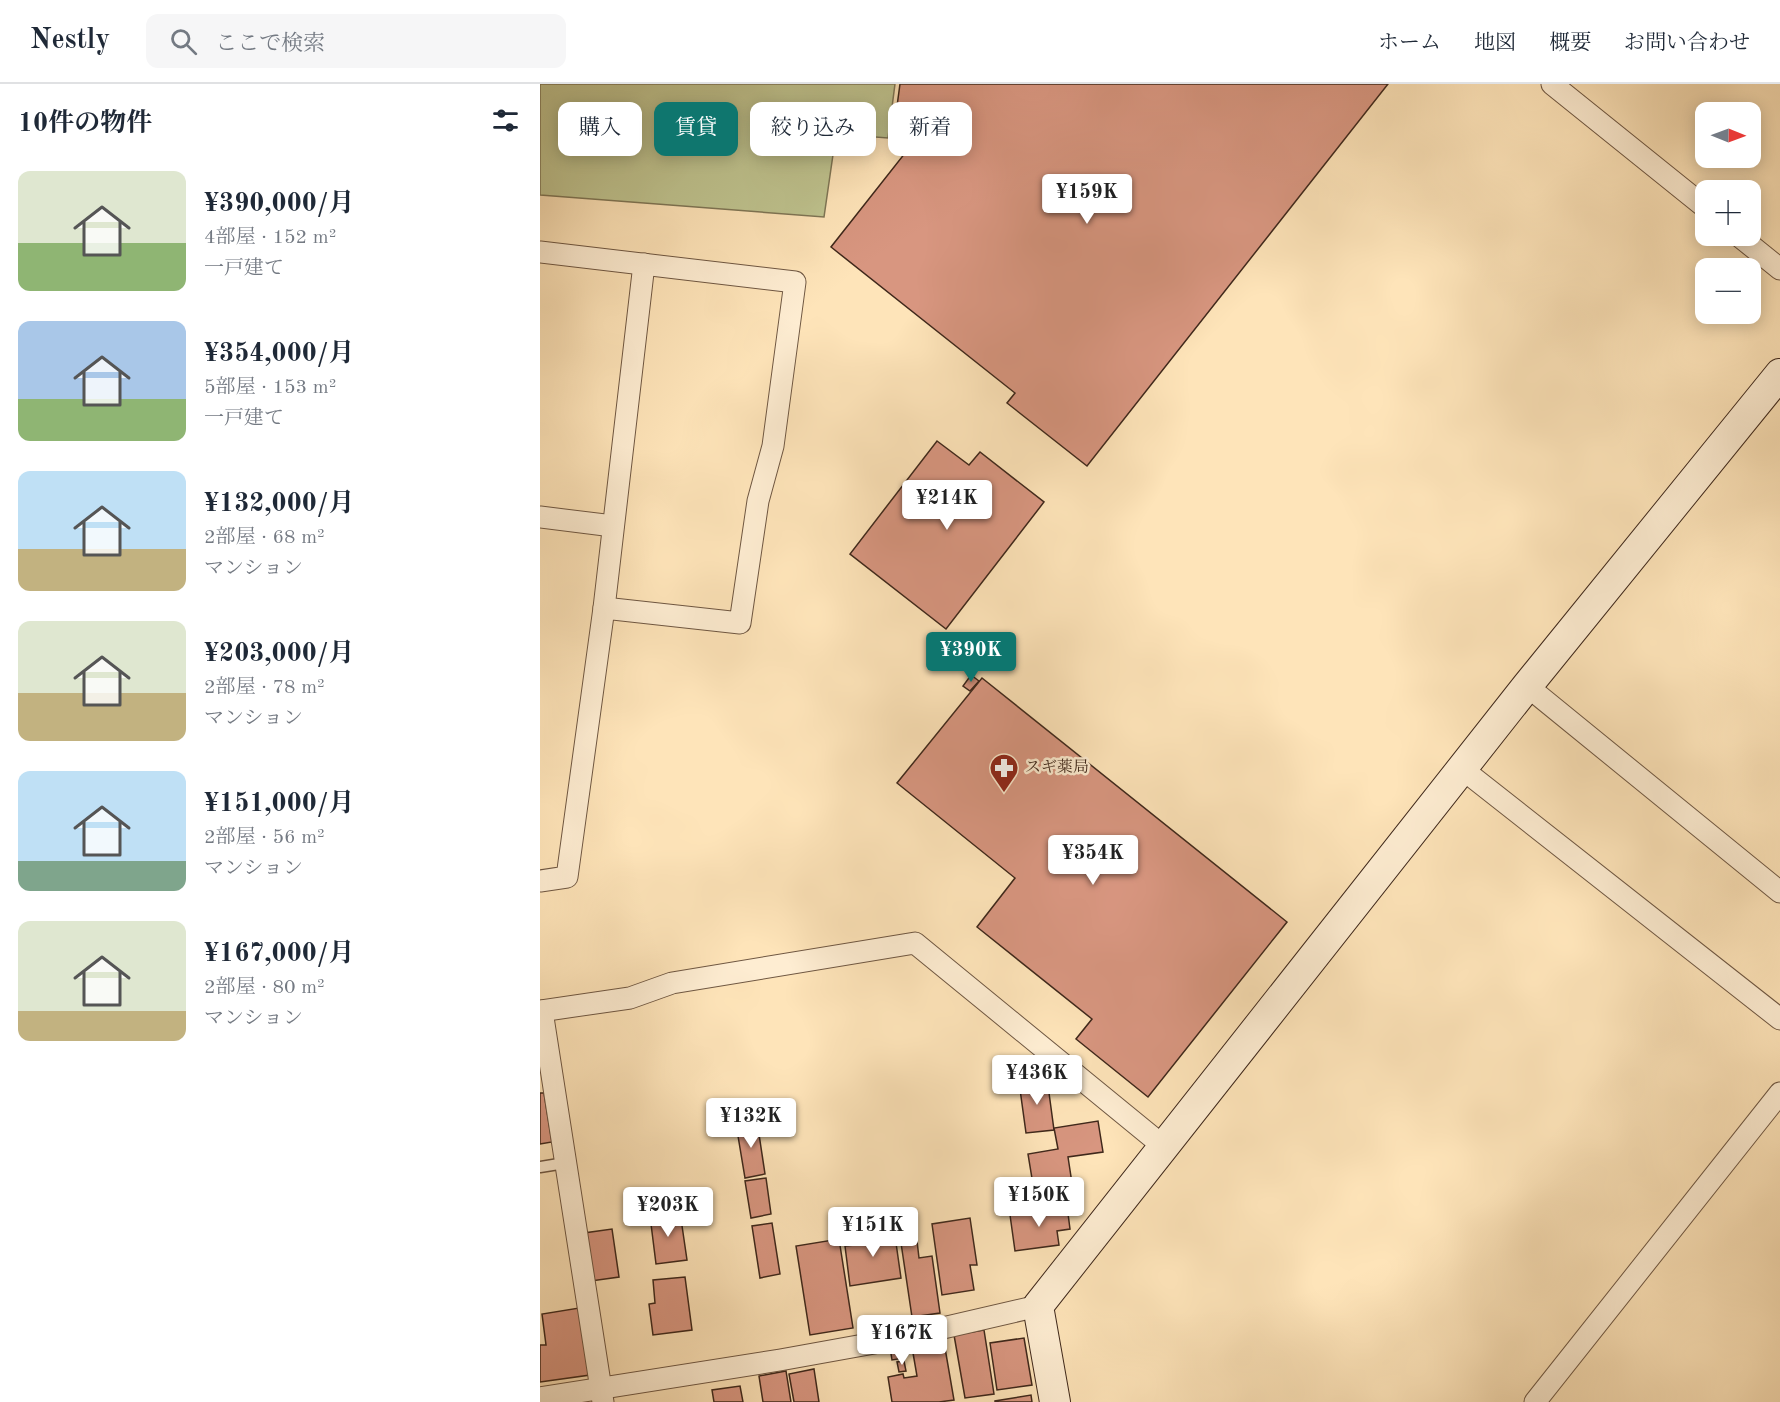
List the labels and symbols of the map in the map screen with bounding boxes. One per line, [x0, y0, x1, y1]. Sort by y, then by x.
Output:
north arrow [1695, 102, 1761, 168]
pin: ¥159K [1045, 174, 1129, 225]
pin: ¥214K [905, 480, 989, 531]
pin: ¥390K [929, 632, 1013, 683]
pharmacy icon: スギ薬局 [988, 752, 1020, 794]
place label: スギ薬局 [1025, 758, 1089, 776]
pin: ¥354K [1051, 835, 1135, 886]
pin: ¥436K [995, 1055, 1079, 1106]
pin: ¥132K [709, 1098, 793, 1149]
pin: ¥150K [997, 1177, 1081, 1228]
pin: ¥203K [626, 1187, 710, 1238]
pin: ¥151K [831, 1207, 915, 1258]
pin: ¥167K [860, 1315, 944, 1366]

